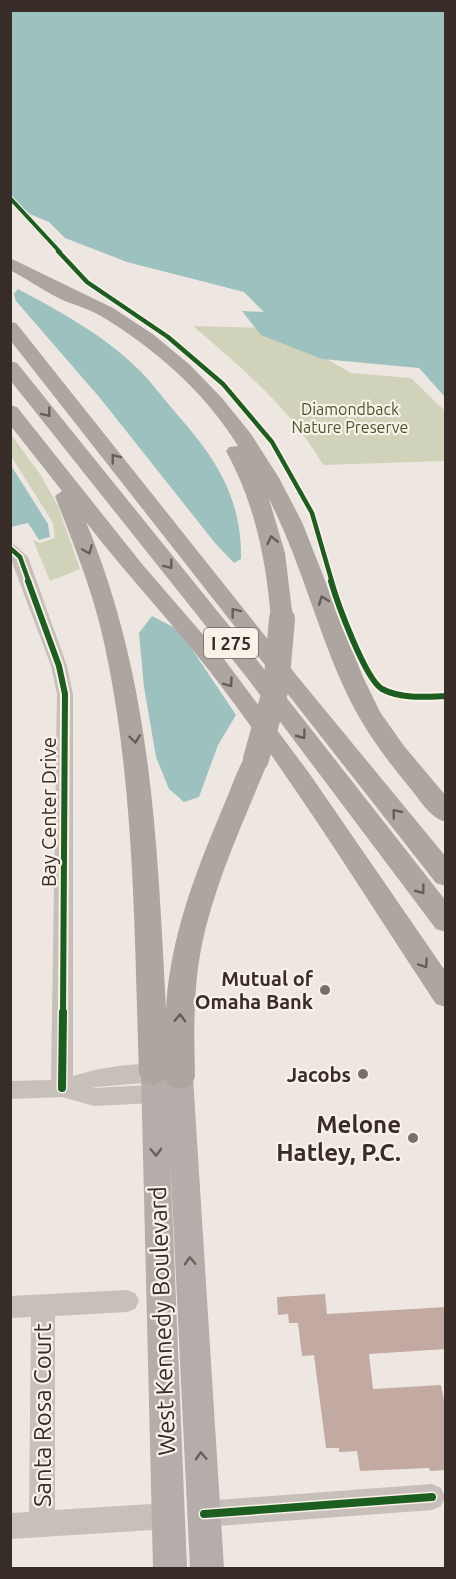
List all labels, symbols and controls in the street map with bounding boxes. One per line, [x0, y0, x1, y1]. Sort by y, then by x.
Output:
park label: Diamondback Nature Preserve [292, 400, 408, 436]
one-way arrow [39, 407, 50, 418]
one-way arrow [111, 454, 122, 465]
one-way arrow [266, 536, 279, 546]
one-way arrow [80, 544, 93, 555]
one-way arrow [162, 558, 173, 569]
one-way arrow [318, 595, 330, 606]
one-way arrow [231, 608, 242, 619]
road number: I 275 [204, 628, 258, 658]
one-way arrow [222, 676, 233, 687]
one-way arrow [295, 728, 306, 739]
one-way arrow [128, 734, 141, 743]
street label: Bay Center Drive [37, 737, 60, 887]
one-way arrow [392, 809, 403, 820]
one-way arrow [413, 883, 424, 894]
one-way arrow [417, 957, 428, 968]
place label: Mutual of Omaha Bank [195, 967, 314, 1013]
marker: Mutual of Omaha Bank [318, 983, 332, 997]
one-way arrow [174, 1014, 187, 1023]
place label: Jacobs [287, 1063, 351, 1086]
marker: Jacobs [356, 1067, 370, 1081]
place label: Melone Hatley, P.C. [276, 1111, 401, 1166]
marker: Melone Hatley, P.C. [406, 1131, 420, 1145]
one-way arrow [150, 1148, 163, 1157]
street label: West Kennedy Boulevard [144, 1186, 180, 1456]
one-way arrow [183, 1256, 196, 1265]
street label: Santa Rosa Court [29, 1322, 56, 1507]
one-way arrow [194, 1451, 207, 1460]

